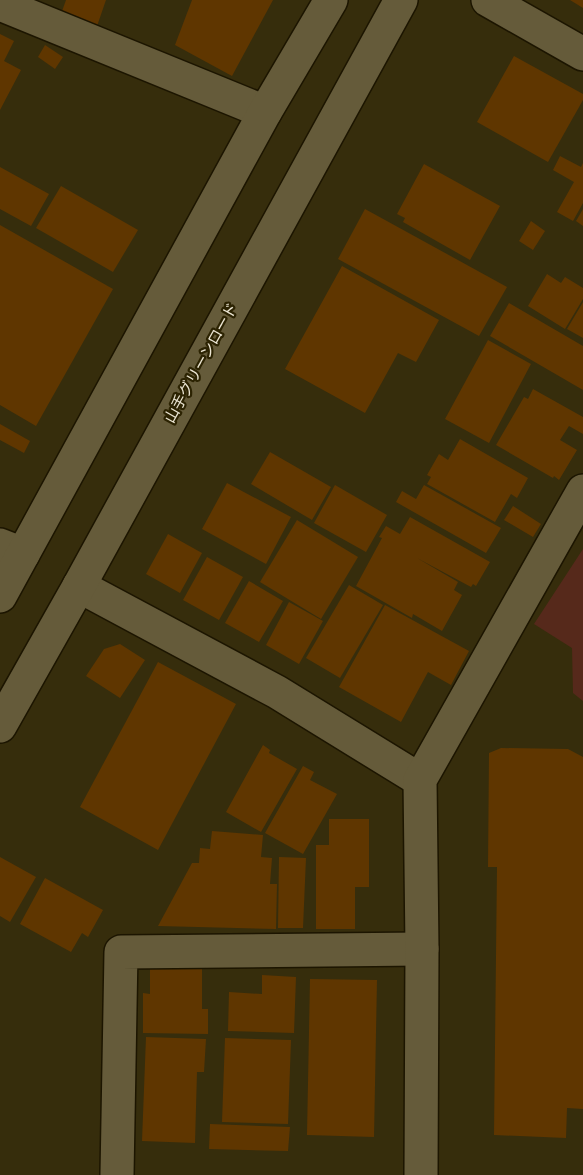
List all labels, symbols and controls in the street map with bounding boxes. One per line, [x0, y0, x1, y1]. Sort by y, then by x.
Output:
street label: 山手グリーンロード [161, 300, 241, 426]

